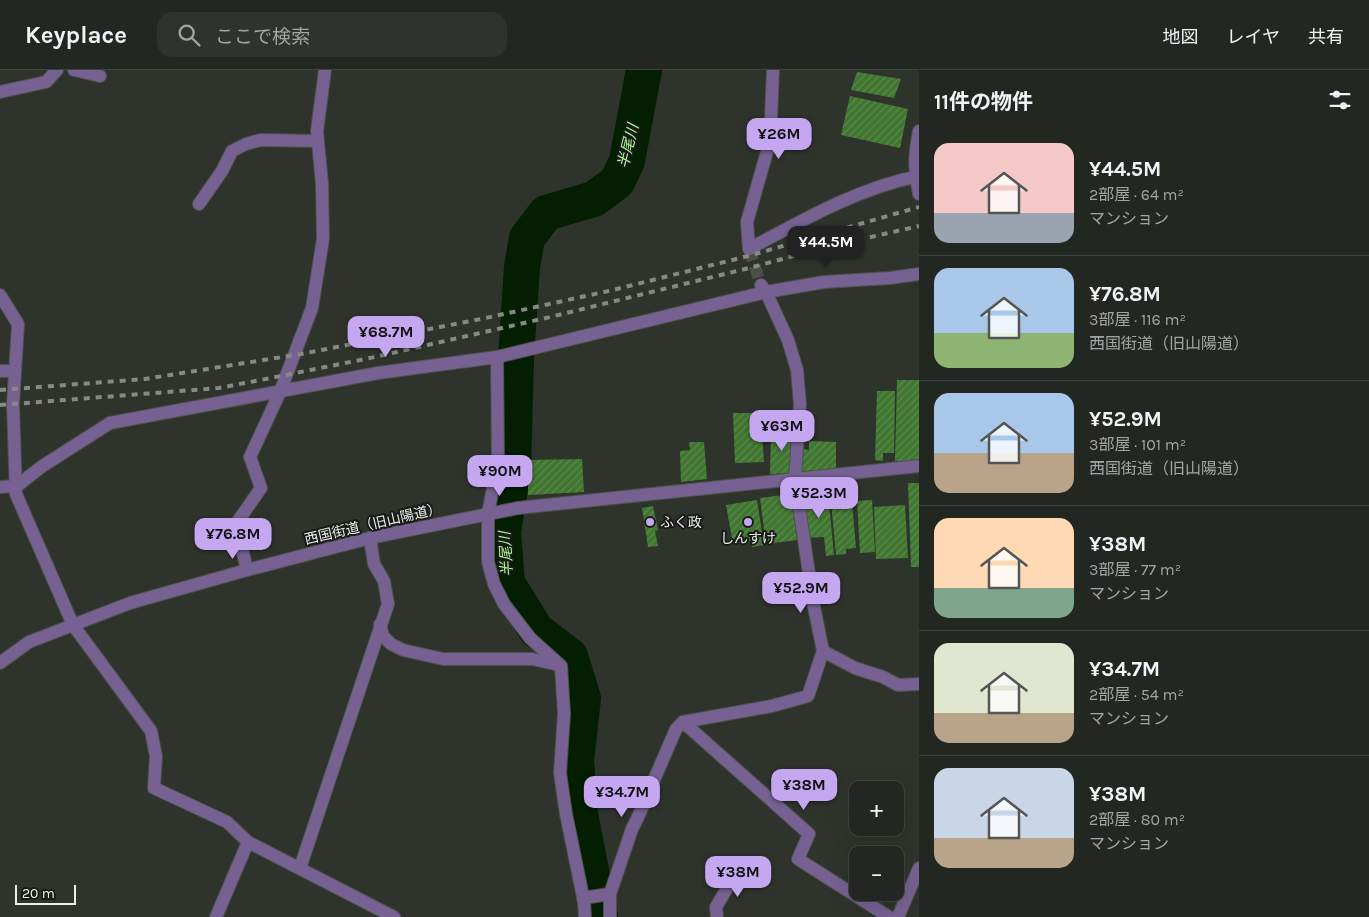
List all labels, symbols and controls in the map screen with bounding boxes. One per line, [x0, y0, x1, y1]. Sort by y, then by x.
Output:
search box [157, 12, 507, 57]
text: Keyplace [25, 21, 127, 49]
icon: search [175, 21, 203, 49]
text: ここで検索 [215, 26, 310, 48]
text: 地図 [1163, 26, 1199, 48]
text: レイヤ [1227, 26, 1280, 48]
text: 共有 [1308, 26, 1344, 48]
icon: filters [1326, 86, 1354, 114]
text: 11件の物件 [934, 90, 1033, 114]
pin: ¥26M [749, 118, 809, 160]
water label: 半尾川 [614, 120, 643, 170]
text: ¥26M [758, 124, 800, 143]
text: ¥44.5M [1089, 157, 1161, 181]
icon: home [974, 163, 1034, 223]
text: 2部屋 · 64 m² [1089, 185, 1184, 204]
text: マンション [1089, 209, 1169, 228]
pin: ¥44.5M [785, 226, 867, 268]
text: ¥44.5M [798, 232, 854, 251]
text: ¥76.8M [1089, 282, 1161, 306]
icon: home [974, 288, 1034, 348]
text: 3部屋 · 116 m² [1089, 310, 1186, 329]
pin: ¥68.7M [345, 316, 427, 358]
text: ¥68.7M [359, 322, 413, 341]
text: 西国街道（旧山陽道） [1089, 334, 1249, 353]
text: ¥52.9M [1089, 407, 1162, 431]
pin: ¥63M [752, 410, 812, 452]
icon: home [974, 413, 1034, 473]
text: ¥63M [760, 416, 804, 435]
text: 3部屋 · 101 m² [1089, 435, 1186, 454]
pin: ¥90M [470, 454, 530, 497]
text: 西国街道（旧山陽道） [1089, 459, 1249, 478]
text: ¥90M [478, 461, 522, 480]
pin: ¥52.3M [778, 476, 860, 519]
text: ¥52.3M [791, 483, 847, 502]
street label: 西国街道（旧山陽道） [303, 500, 443, 548]
place label: ふく政 [660, 514, 702, 531]
marker: ふく政 [644, 516, 656, 528]
marker: しんすけ [742, 516, 754, 528]
pin: ¥76.8M [192, 518, 274, 560]
text: ¥76.8M [206, 524, 260, 543]
water label: 半尾川 [496, 529, 516, 577]
place label: しんすけ [720, 530, 776, 547]
text: ¥38M [1089, 532, 1146, 556]
icon: home [974, 538, 1034, 598]
text: 3部屋 · 77 m² [1089, 560, 1181, 579]
pin: ¥52.9M [760, 572, 842, 614]
text: ¥52.9M [773, 578, 829, 597]
text: マンション [1089, 584, 1169, 603]
text: ¥34.7M [1089, 657, 1160, 681]
icon: home [974, 663, 1034, 723]
text: 2部屋 · 54 m² [1089, 685, 1184, 704]
text: マンション [1089, 709, 1169, 728]
pin: ¥38M [774, 768, 834, 811]
text: ¥38M [782, 775, 826, 794]
pin: ¥34.7M [581, 776, 663, 818]
map controls [849, 781, 904, 901]
button: + [849, 781, 904, 836]
text: ¥34.7M [595, 782, 649, 801]
text: ¥38M [1089, 782, 1146, 806]
icon: home [974, 788, 1034, 848]
text: 2部屋 · 80 m² [1089, 810, 1185, 829]
text: マンション [1089, 834, 1169, 853]
button: − [849, 846, 904, 901]
pin: ¥38M [708, 856, 768, 898]
text: ¥38M [716, 862, 760, 881]
scale bar [15, 882, 76, 905]
text: 20 m [22, 885, 55, 902]

